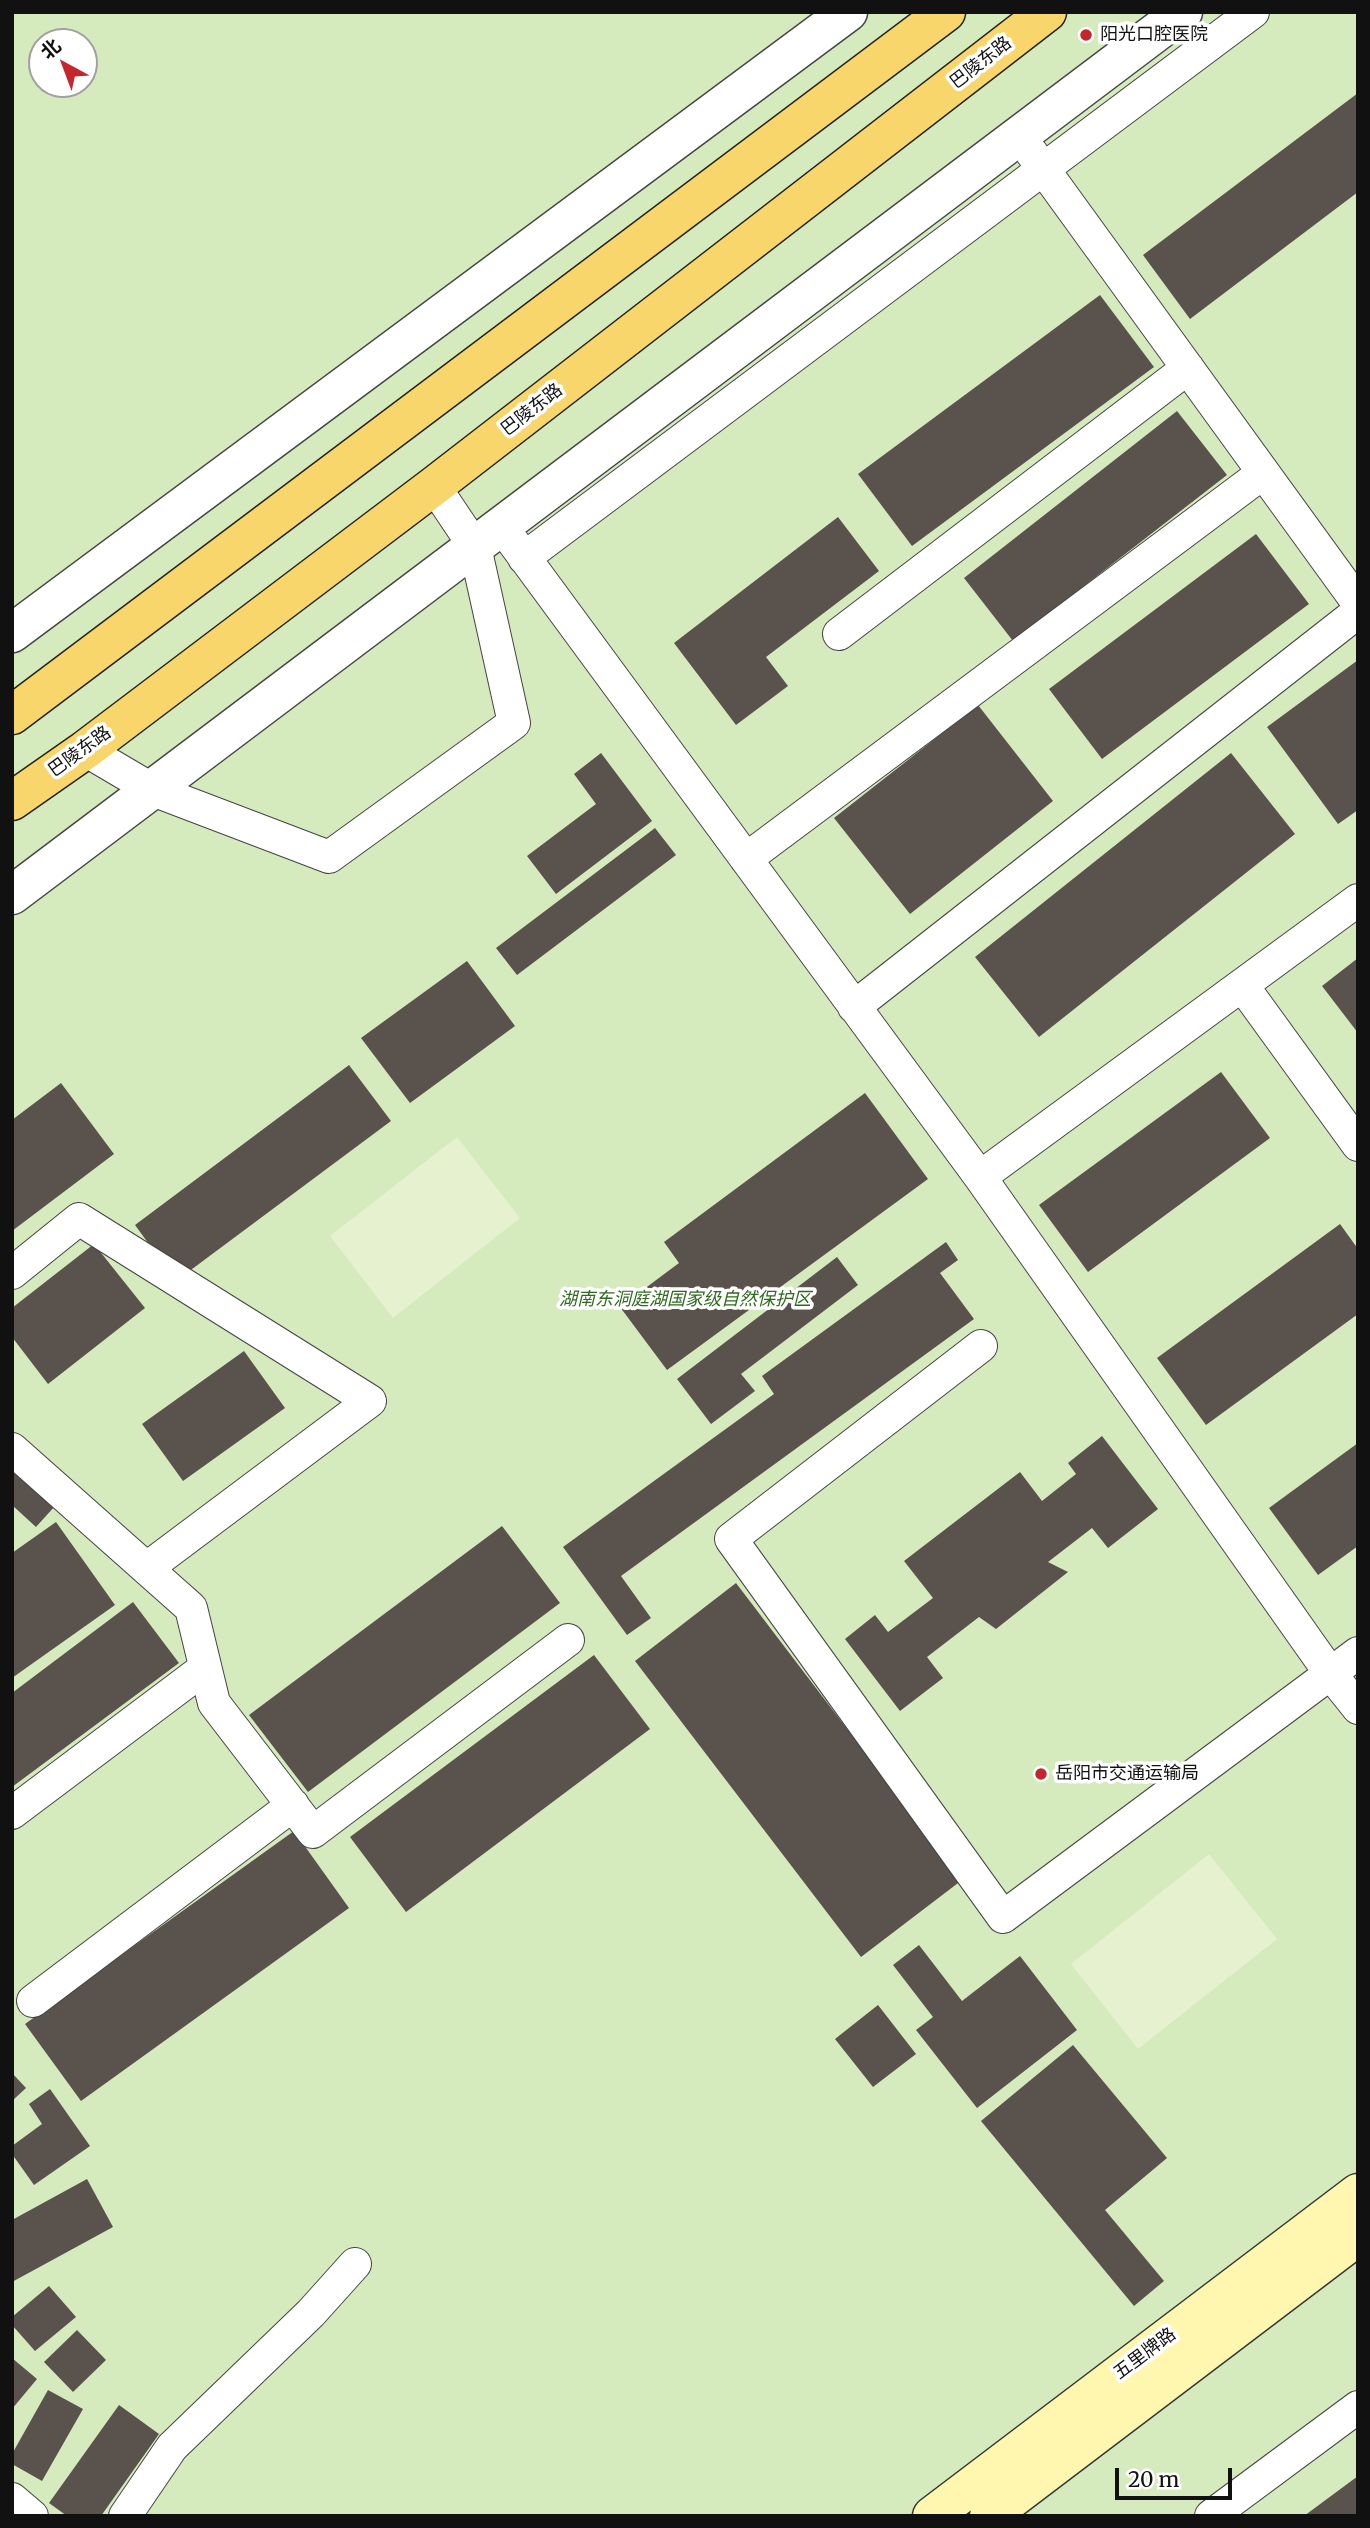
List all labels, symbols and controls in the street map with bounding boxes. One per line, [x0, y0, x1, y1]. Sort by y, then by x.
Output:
place label: 阳光口腔医院 [1100, 24, 1208, 46]
marker: 阳光口腔医院 [1078, 27, 1094, 43]
north arrow [28, 28, 98, 98]
street label: 巴陵东路 [946, 32, 1016, 94]
text: 北 [35, 33, 66, 64]
street label: 巴陵东路 [497, 379, 567, 441]
street label: 巴陵东路 [45, 722, 115, 782]
park label: 湖南东洞庭湖国家级自然保护区 [559, 1289, 811, 1311]
place label: 岳阳市交通运输局 [1055, 1763, 1199, 1785]
marker: 岳阳市交通运输局 [1033, 1766, 1049, 1782]
street label: 五里牌路 [1110, 2324, 1180, 2384]
scale bar [1118, 2454, 1235, 2498]
text: 20 m [1128, 2466, 1179, 2493]

